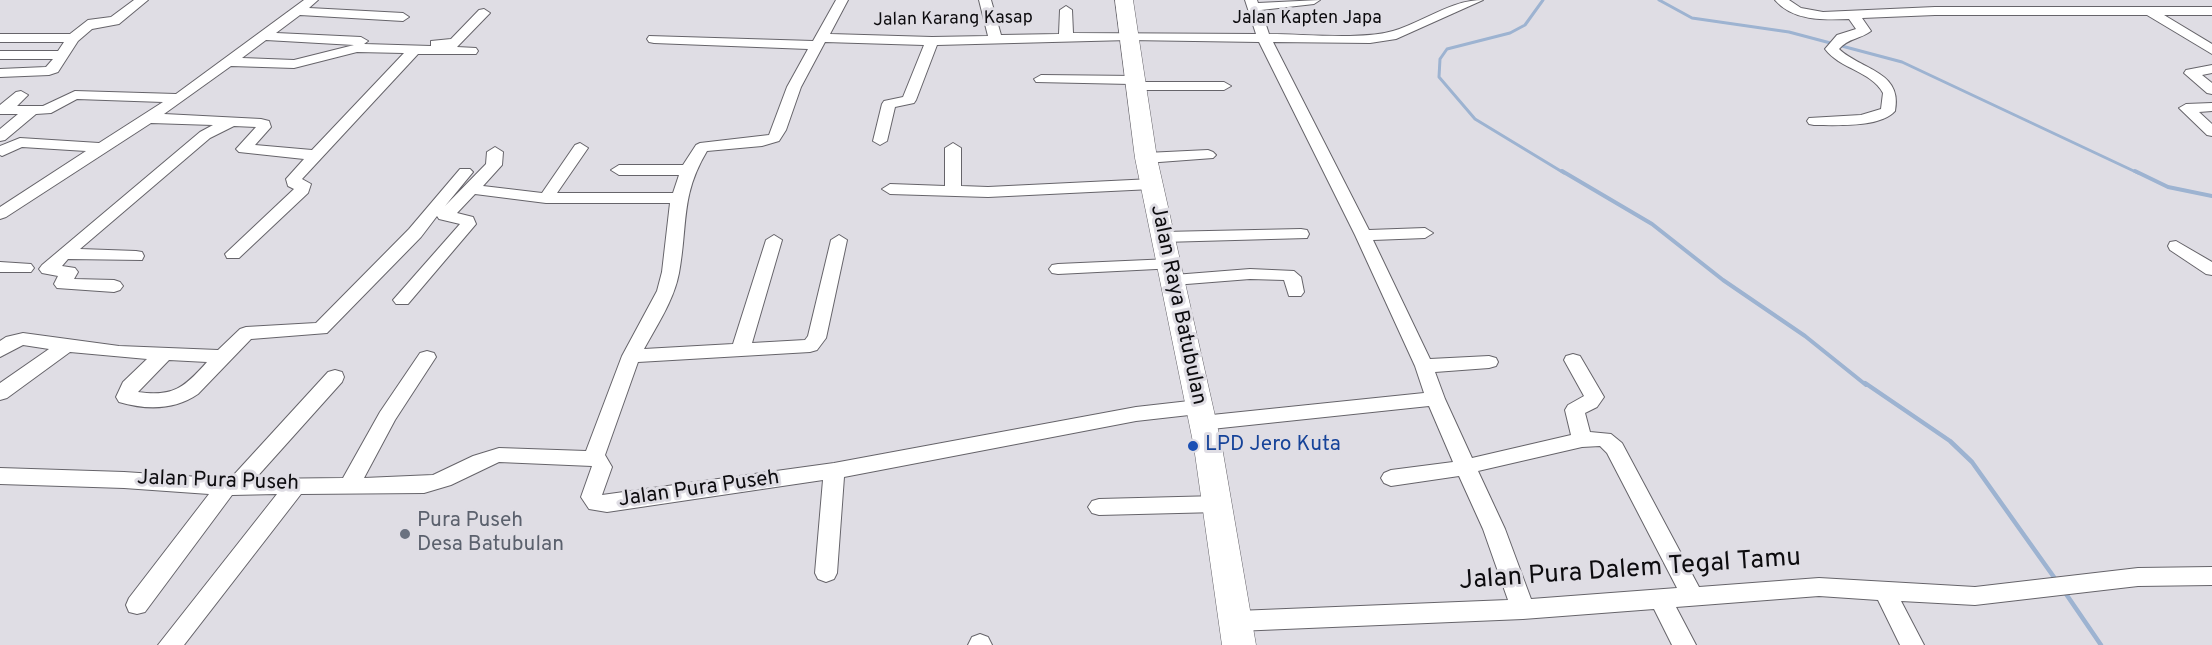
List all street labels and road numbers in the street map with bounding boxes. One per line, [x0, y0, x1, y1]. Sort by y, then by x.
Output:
street label: Jalan Karang Kasap [873, 8, 1033, 32]
street label: Jalan Kapten Japa [1232, 8, 1382, 30]
street label: Jalan Raya Batubulan [1143, 203, 1211, 407]
street label: Jalan Pura Puseh [617, 466, 781, 514]
street label: Jalan Pura Puseh [137, 467, 299, 497]
street label: Jalan Pura Dalem Tegal Tamu [1458, 543, 1802, 599]

